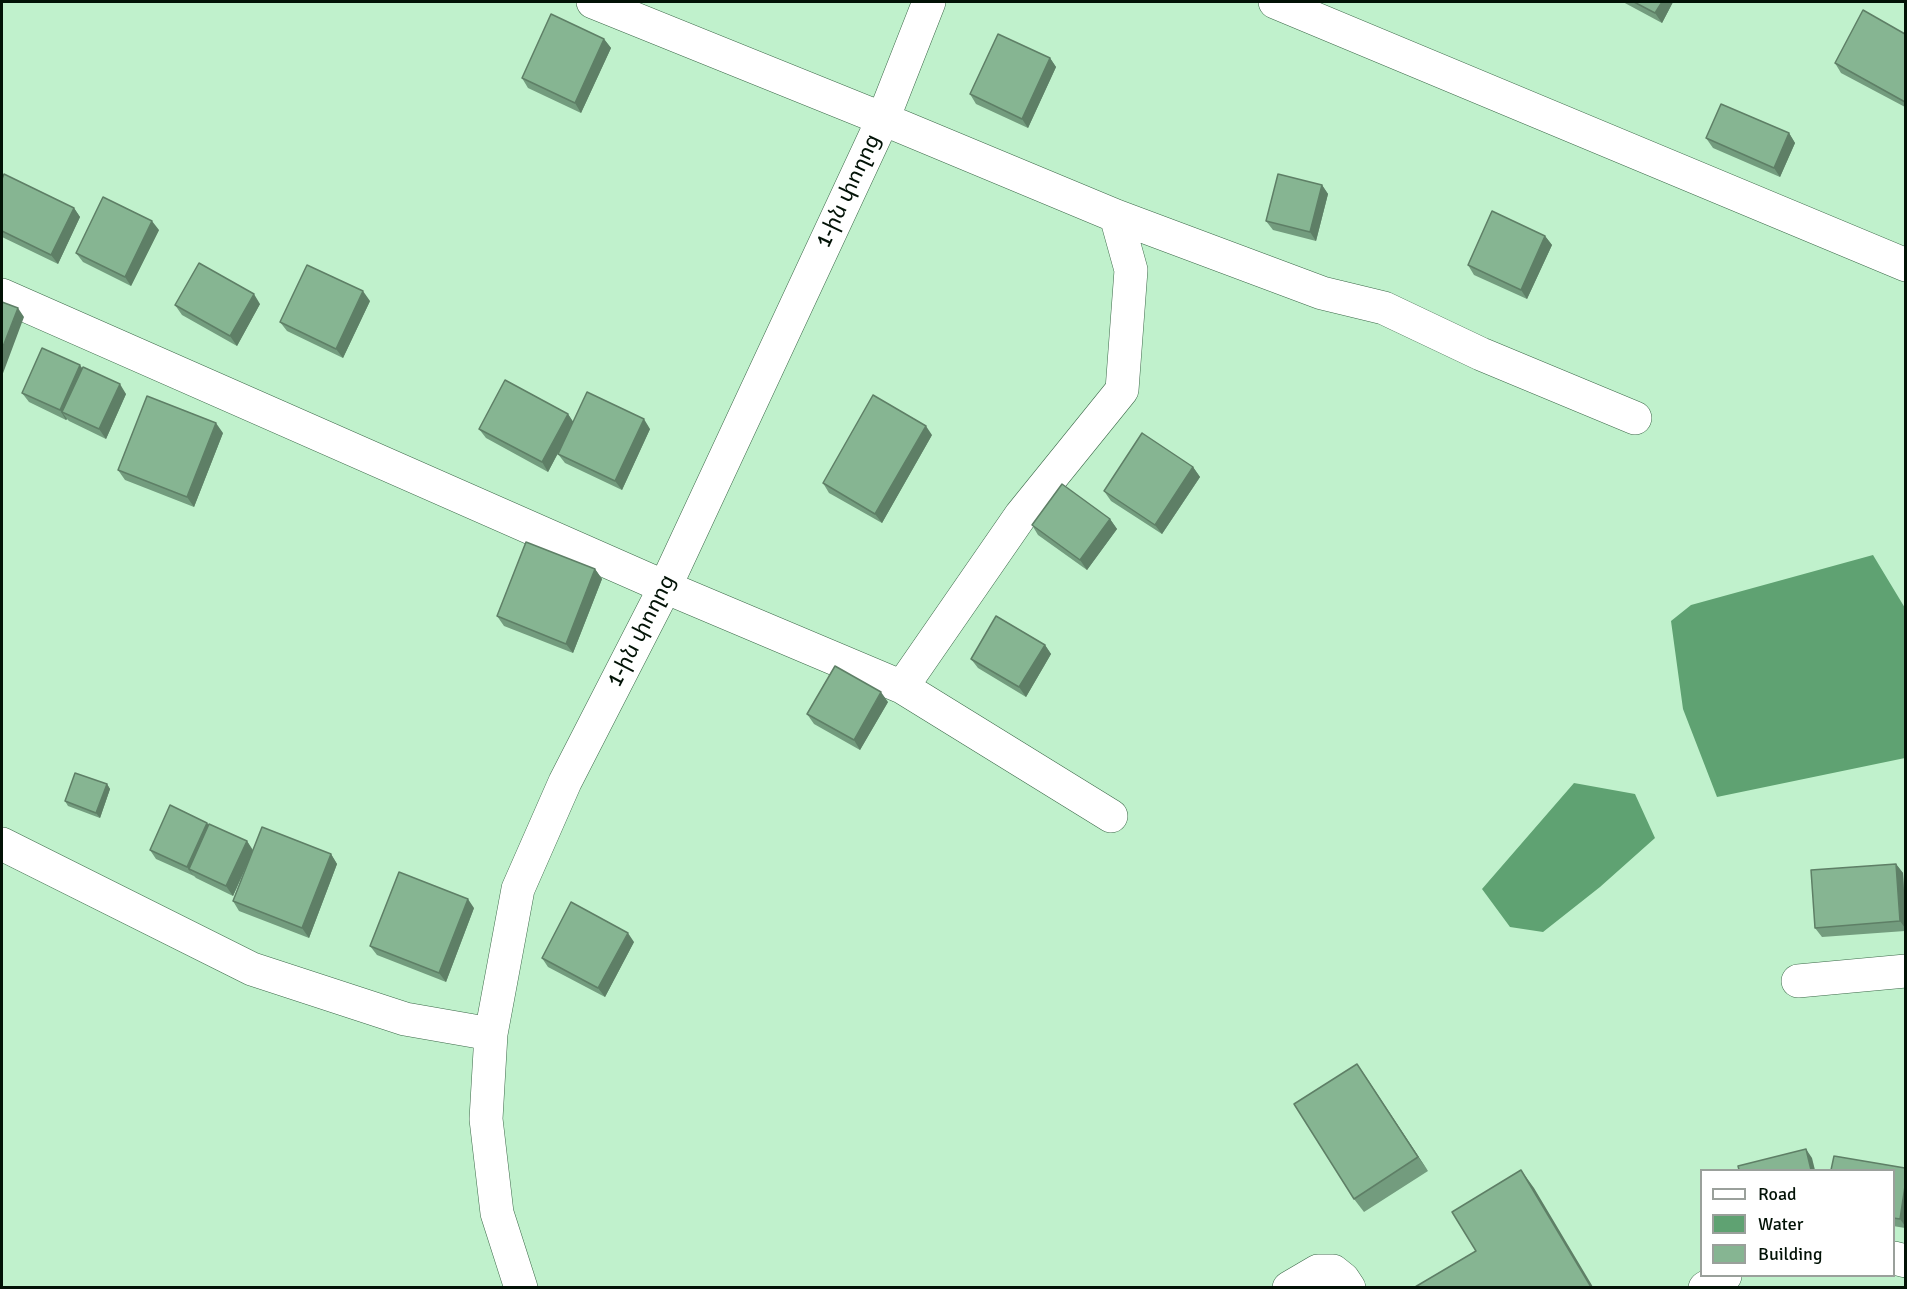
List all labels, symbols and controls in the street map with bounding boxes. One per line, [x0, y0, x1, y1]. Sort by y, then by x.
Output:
street label: 1-ին փողոց [811, 130, 887, 252]
street label: 1-ին փողոց [602, 570, 682, 692]
legend [1700, 1169, 1895, 1277]
text: Road [1758, 1183, 1797, 1205]
text: Water [1758, 1213, 1803, 1235]
text: Building [1758, 1243, 1822, 1265]

